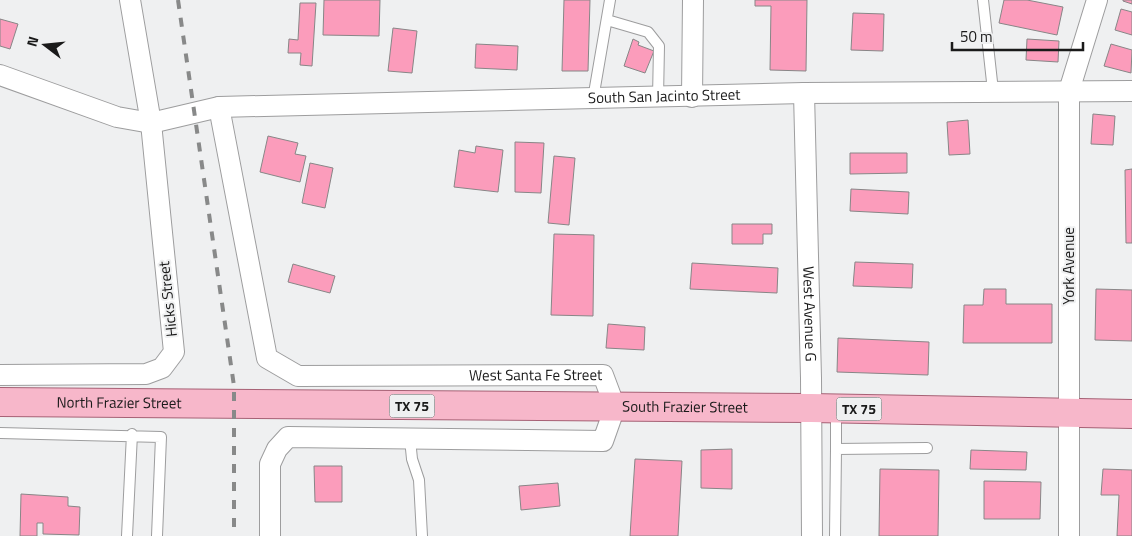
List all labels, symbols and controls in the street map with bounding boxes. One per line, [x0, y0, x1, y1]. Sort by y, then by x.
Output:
north arrow [20, 20, 70, 70]
scale bar [952, 20, 1083, 52]
text: 50 m [960, 25, 993, 48]
text: N [21, 34, 43, 49]
street label: South San Jacinto Street [588, 83, 741, 109]
street label: York Avenue [1057, 227, 1080, 305]
street label: Hicks Street [152, 259, 183, 338]
street label: West Avenue G [797, 266, 823, 362]
street label: West Santa Fe Street [469, 363, 603, 386]
street label: North Frazier Street [56, 390, 182, 414]
road number: TX 75 [390, 394, 434, 418]
street label: South Frazier Street [622, 395, 749, 419]
road number: TX 75 [836, 398, 882, 420]

